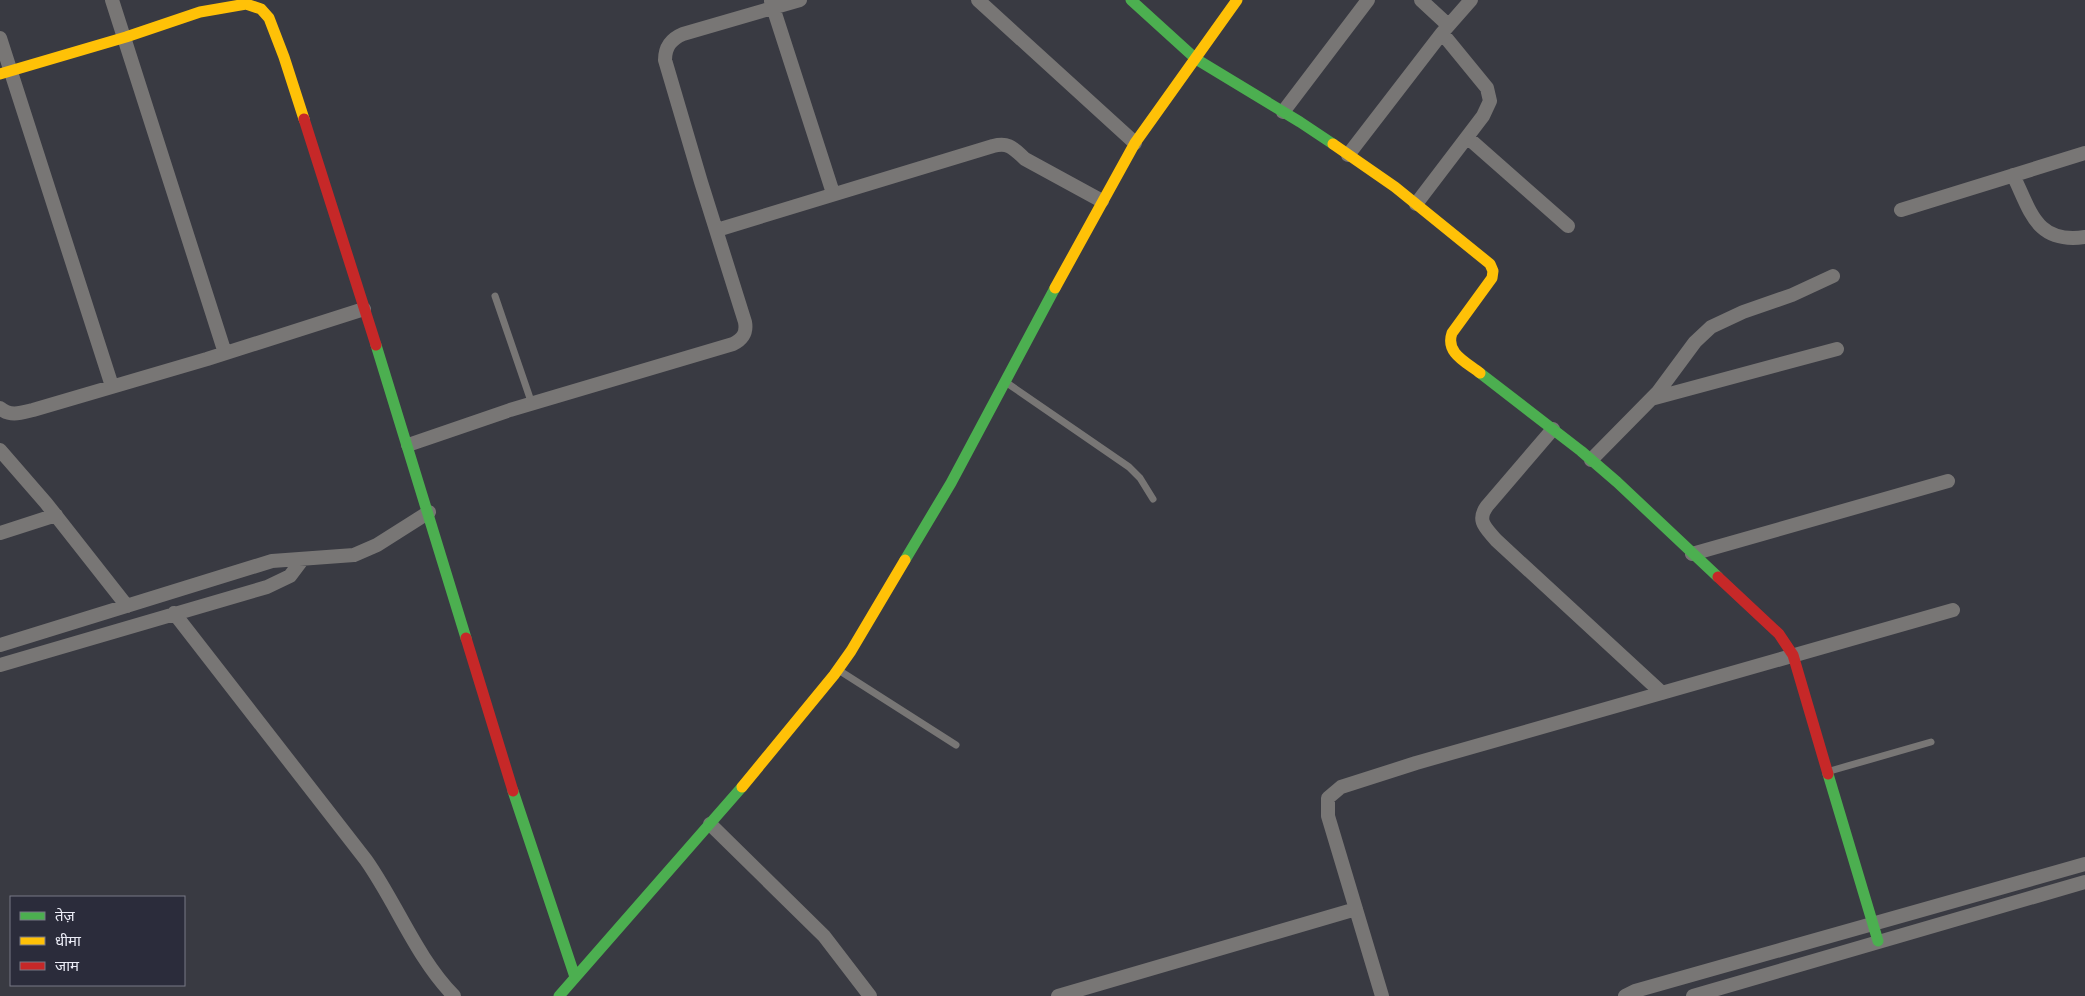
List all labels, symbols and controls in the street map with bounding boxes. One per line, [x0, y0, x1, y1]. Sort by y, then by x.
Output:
legend [10, 896, 185, 986]
text: तेज़ [55, 906, 76, 925]
text: धीमा [55, 931, 82, 950]
text: जाम [55, 956, 80, 975]

